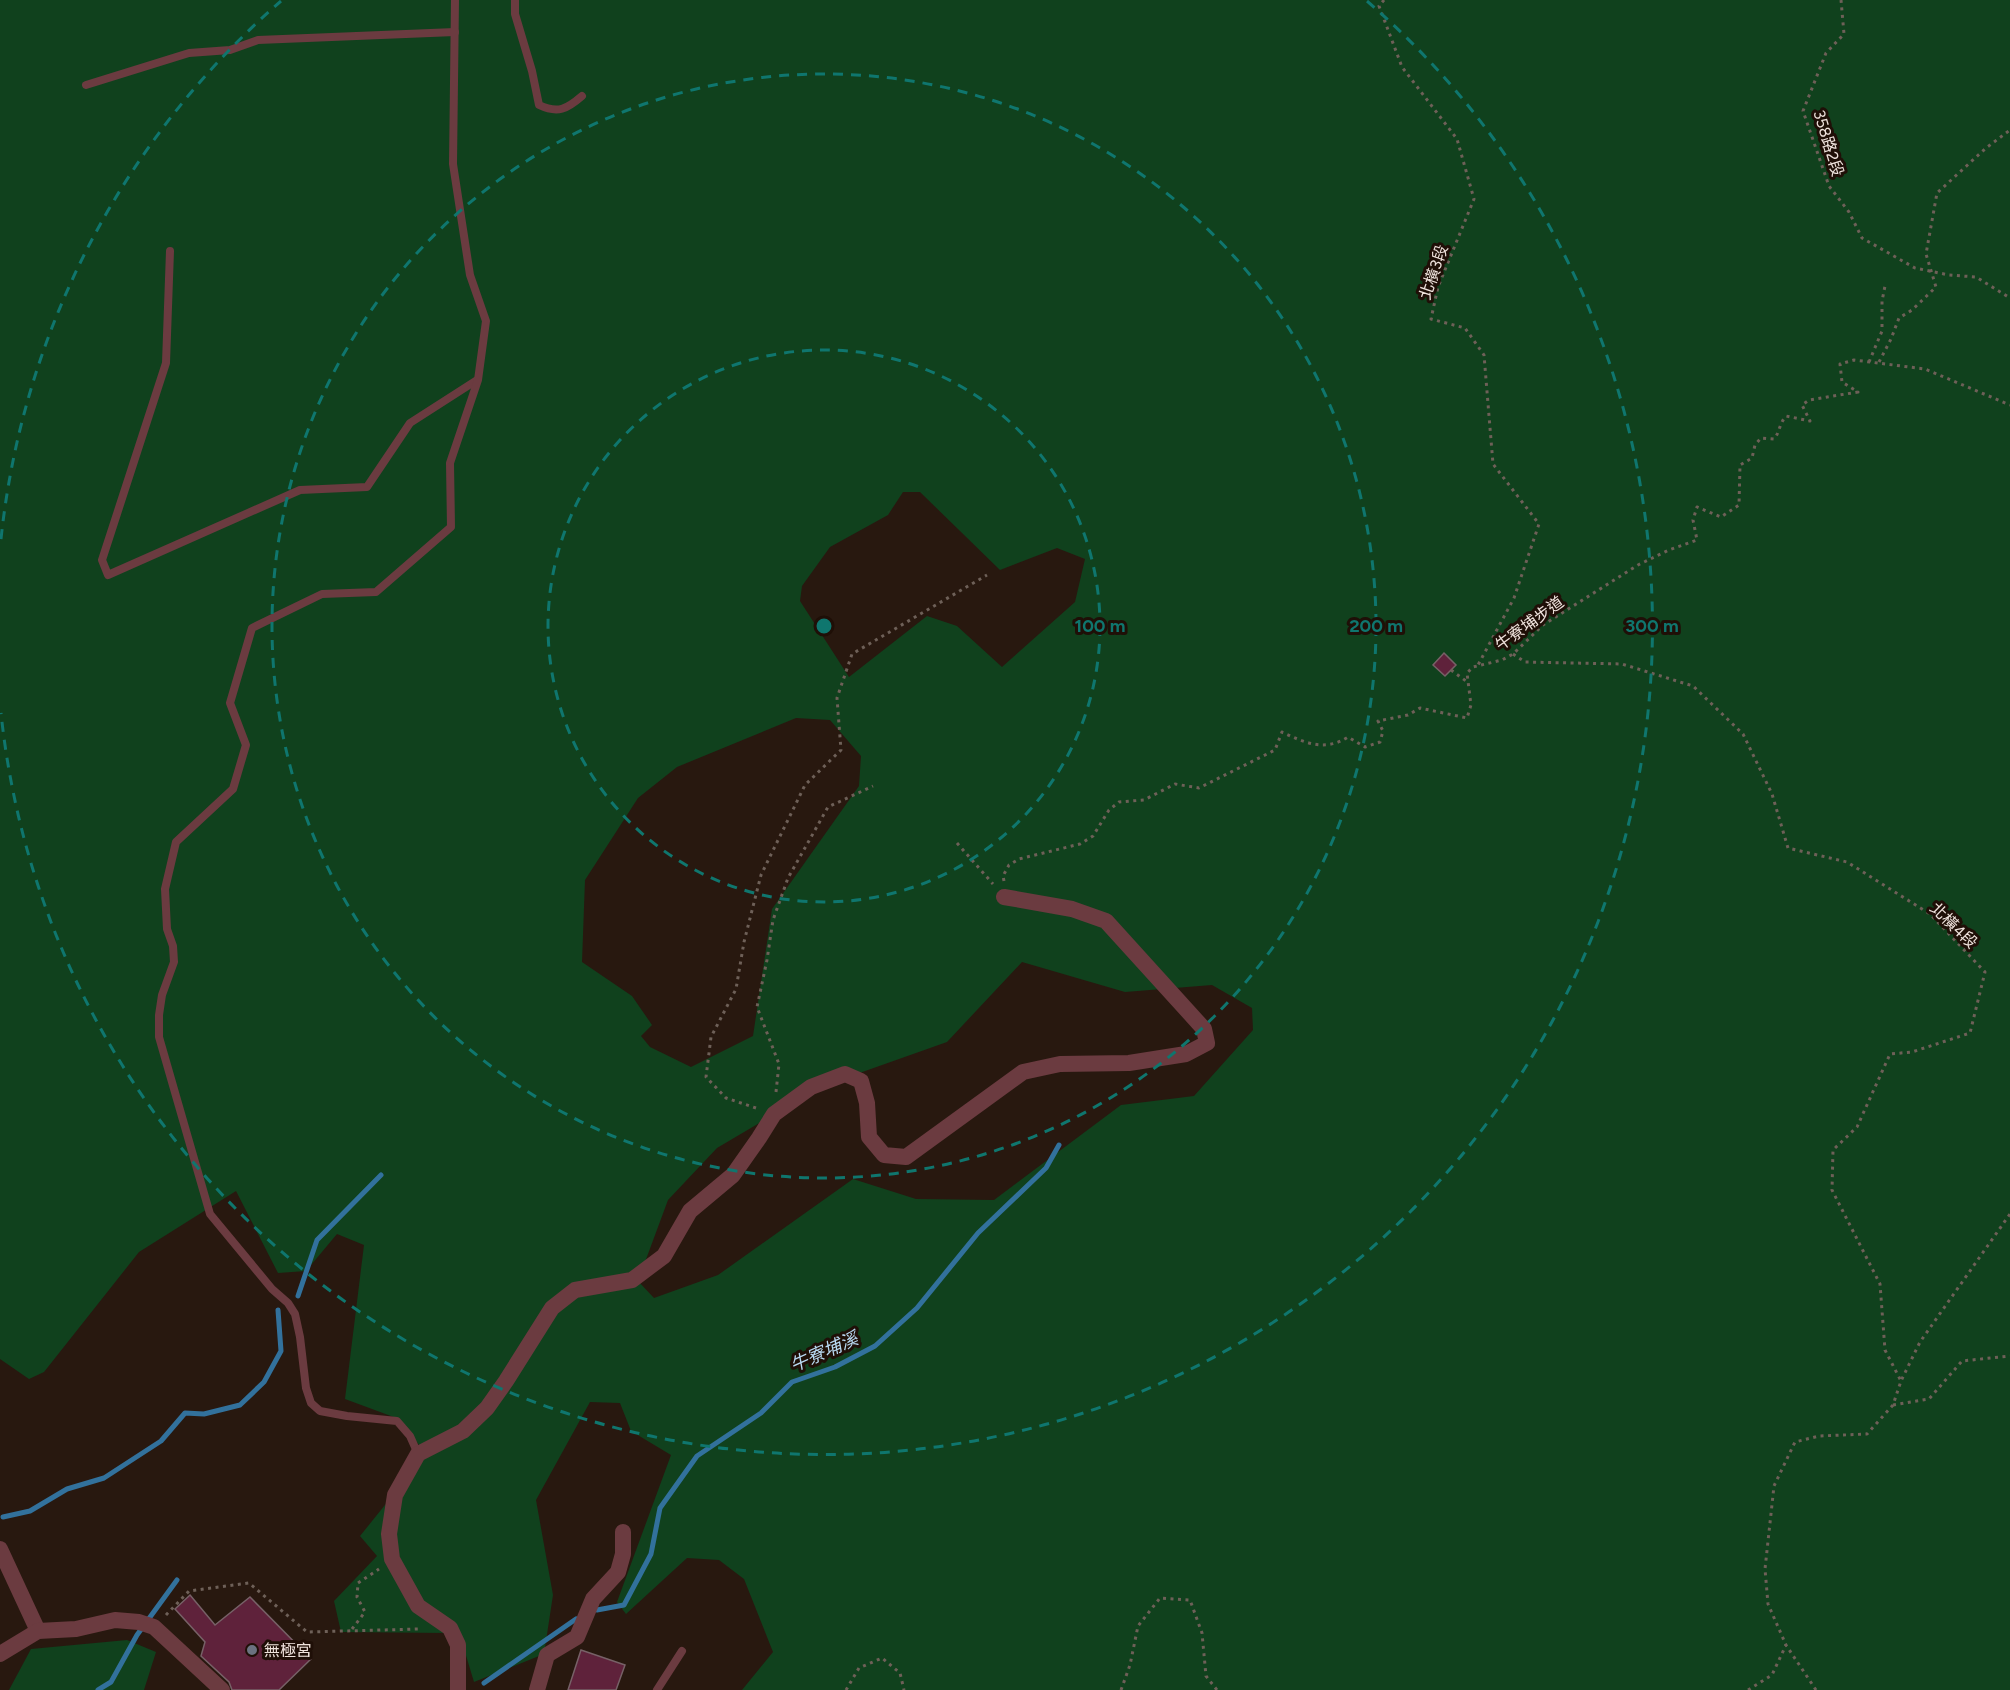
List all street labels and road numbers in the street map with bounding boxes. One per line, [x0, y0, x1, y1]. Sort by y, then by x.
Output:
street label: 358路2段 [1809, 108, 1848, 179]
street label: 北橫3段 [1415, 242, 1452, 302]
street label: 牛寮埔步道 [1491, 592, 1567, 655]
street label: 北橫4段 [1926, 898, 1981, 952]

